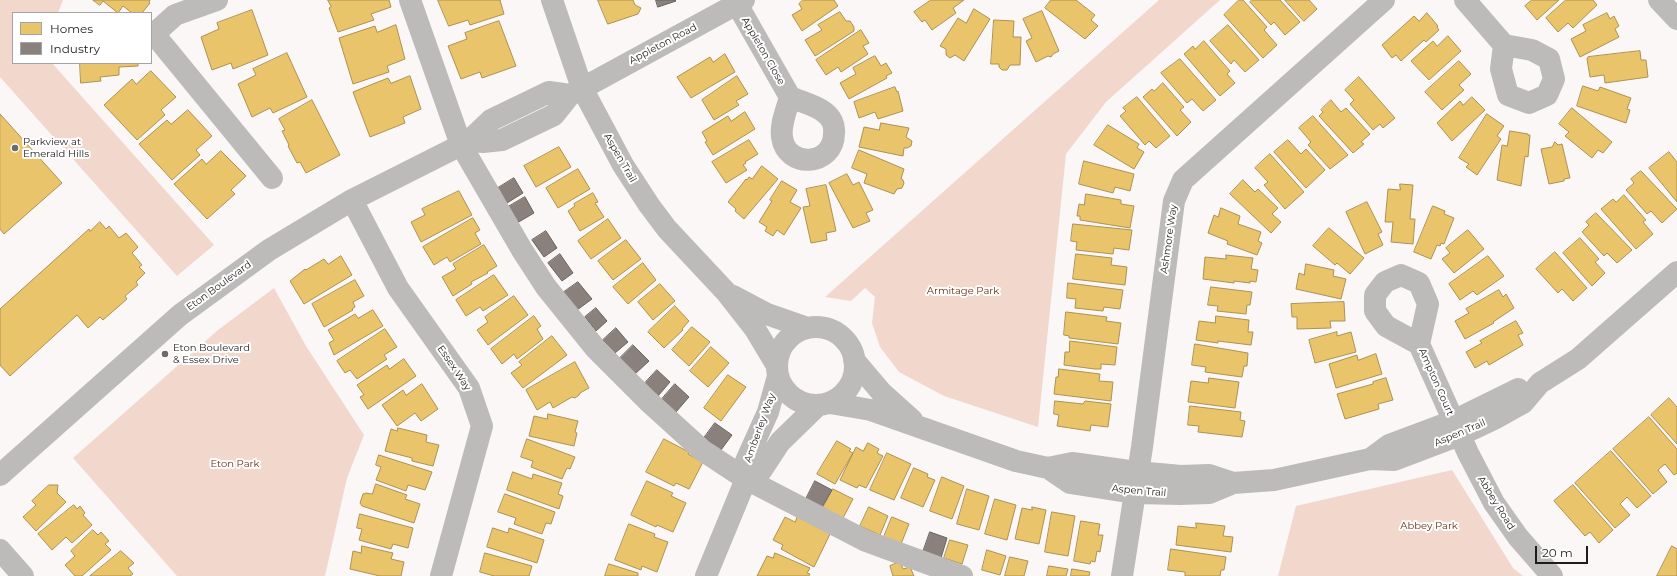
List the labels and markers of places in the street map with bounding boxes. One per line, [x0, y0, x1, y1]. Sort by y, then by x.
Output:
place label: Parkview at Emerald Hills [23, 136, 89, 160]
marker: Parkview at Emerald Hills [10, 143, 20, 153]
place label: Eton Boulevard & Essex Drive [173, 342, 250, 366]
marker: Eton Boulevard & Essex Drive [160, 349, 170, 359]

